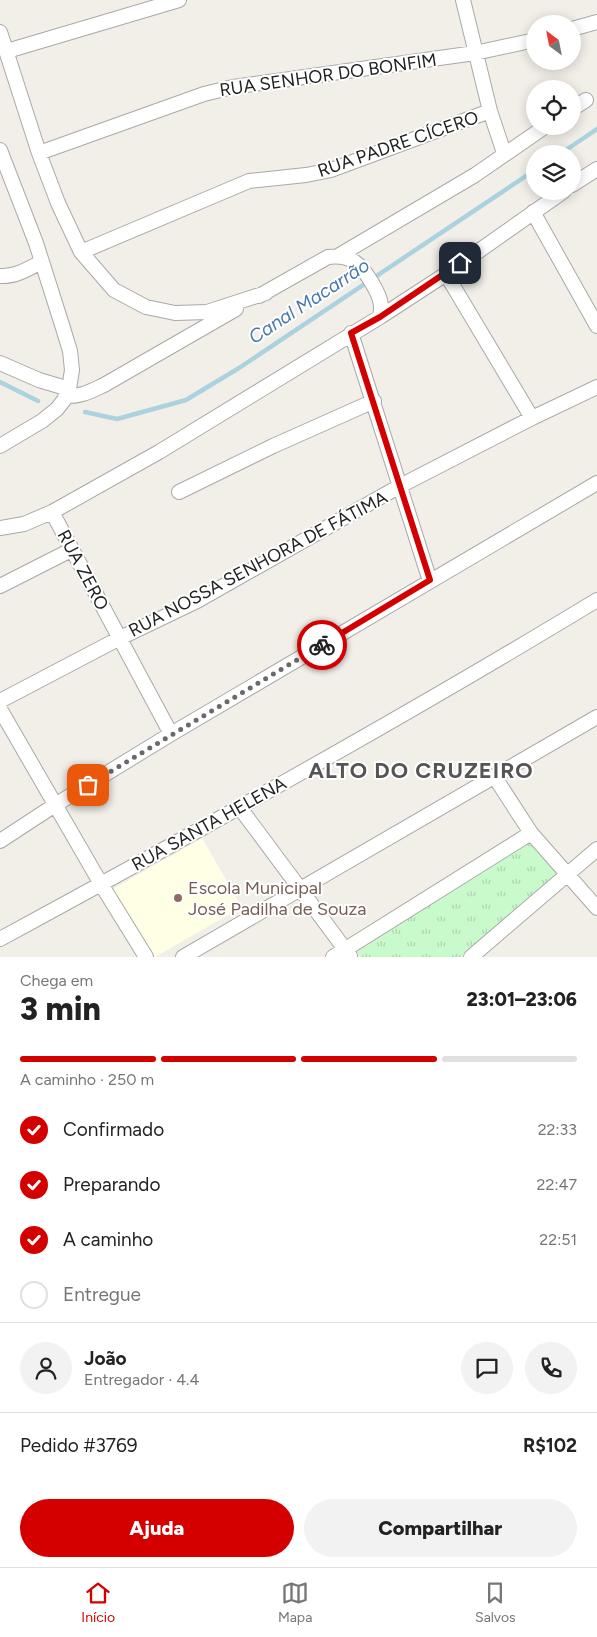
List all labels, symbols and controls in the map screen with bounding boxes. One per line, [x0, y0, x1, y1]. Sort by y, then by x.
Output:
north arrow [526, 15, 581, 70]
map controls [526, 15, 581, 200]
street label: RUA SENHOR DO BONFIM [218, 49, 438, 101]
button: locate [526, 80, 581, 135]
street label: RUA PADRE CÍCERO [315, 106, 481, 182]
button: layers [526, 145, 581, 200]
pin [439, 242, 481, 284]
icon: home [446, 249, 474, 277]
water label: Canal Macarrão [244, 253, 374, 349]
street label: RUA NOSSA SENHORA DE FÁTIMA [125, 486, 391, 642]
street label: RUA ZERO [53, 526, 113, 614]
courier [297, 620, 347, 670]
icon: bike [308, 631, 336, 659]
district label: ALTO DO CRUZEIRO [308, 757, 534, 784]
pin [67, 764, 109, 806]
icon: bag [74, 771, 102, 799]
street label: RUA SANTA HELENA [128, 772, 290, 876]
place label: Escola Municipal José Padilha de Souza [188, 877, 367, 920]
marker: Escola Municipal José Padilha de Souza [172, 892, 184, 904]
text: Chega em [20, 971, 93, 990]
text: 23:01–23:06 [467, 988, 577, 1011]
text: 3 min [20, 990, 101, 1028]
text: A caminho · 250 m [20, 1070, 154, 1089]
icon: check [20, 1116, 48, 1144]
text: Confirmado [63, 1118, 164, 1141]
text: 22:33 [538, 1120, 577, 1139]
icon: check [20, 1171, 48, 1199]
text: Preparando [63, 1173, 161, 1196]
text: 22:47 [537, 1175, 577, 1194]
icon: check [20, 1226, 48, 1254]
text: A caminho [63, 1228, 153, 1251]
text: 22:51 [539, 1230, 577, 1249]
text: Entregue [63, 1283, 141, 1306]
button: person [20, 1342, 72, 1394]
button: chat [461, 1342, 513, 1394]
button: phone [525, 1342, 577, 1394]
text: João [84, 1347, 127, 1370]
text: Entregador · 4.4 [84, 1370, 199, 1389]
text: Pedido #3769 [20, 1434, 138, 1457]
text: R$102 [523, 1434, 577, 1457]
button: Ajuda [20, 1499, 294, 1557]
button: Compartilhar [304, 1499, 577, 1557]
tab: Início [81, 1579, 115, 1626]
tab: Mapa [278, 1579, 312, 1626]
tab: Salvos [475, 1579, 516, 1626]

